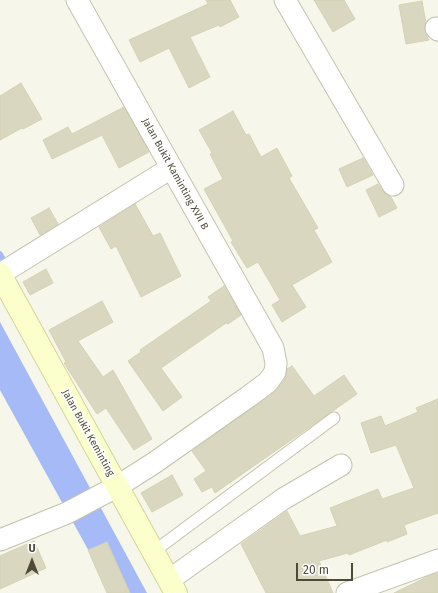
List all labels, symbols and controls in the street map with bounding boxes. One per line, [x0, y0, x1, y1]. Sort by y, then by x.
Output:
street label: Jalan Bukit Kaminting XVII B [139, 116, 211, 232]
street label: Jalan Bukit Keminting [59, 388, 117, 478]
north arrow [12, 541, 52, 581]
text: U [28, 542, 36, 555]
scale bar [298, 555, 355, 581]
text: 20 m [303, 563, 329, 577]

